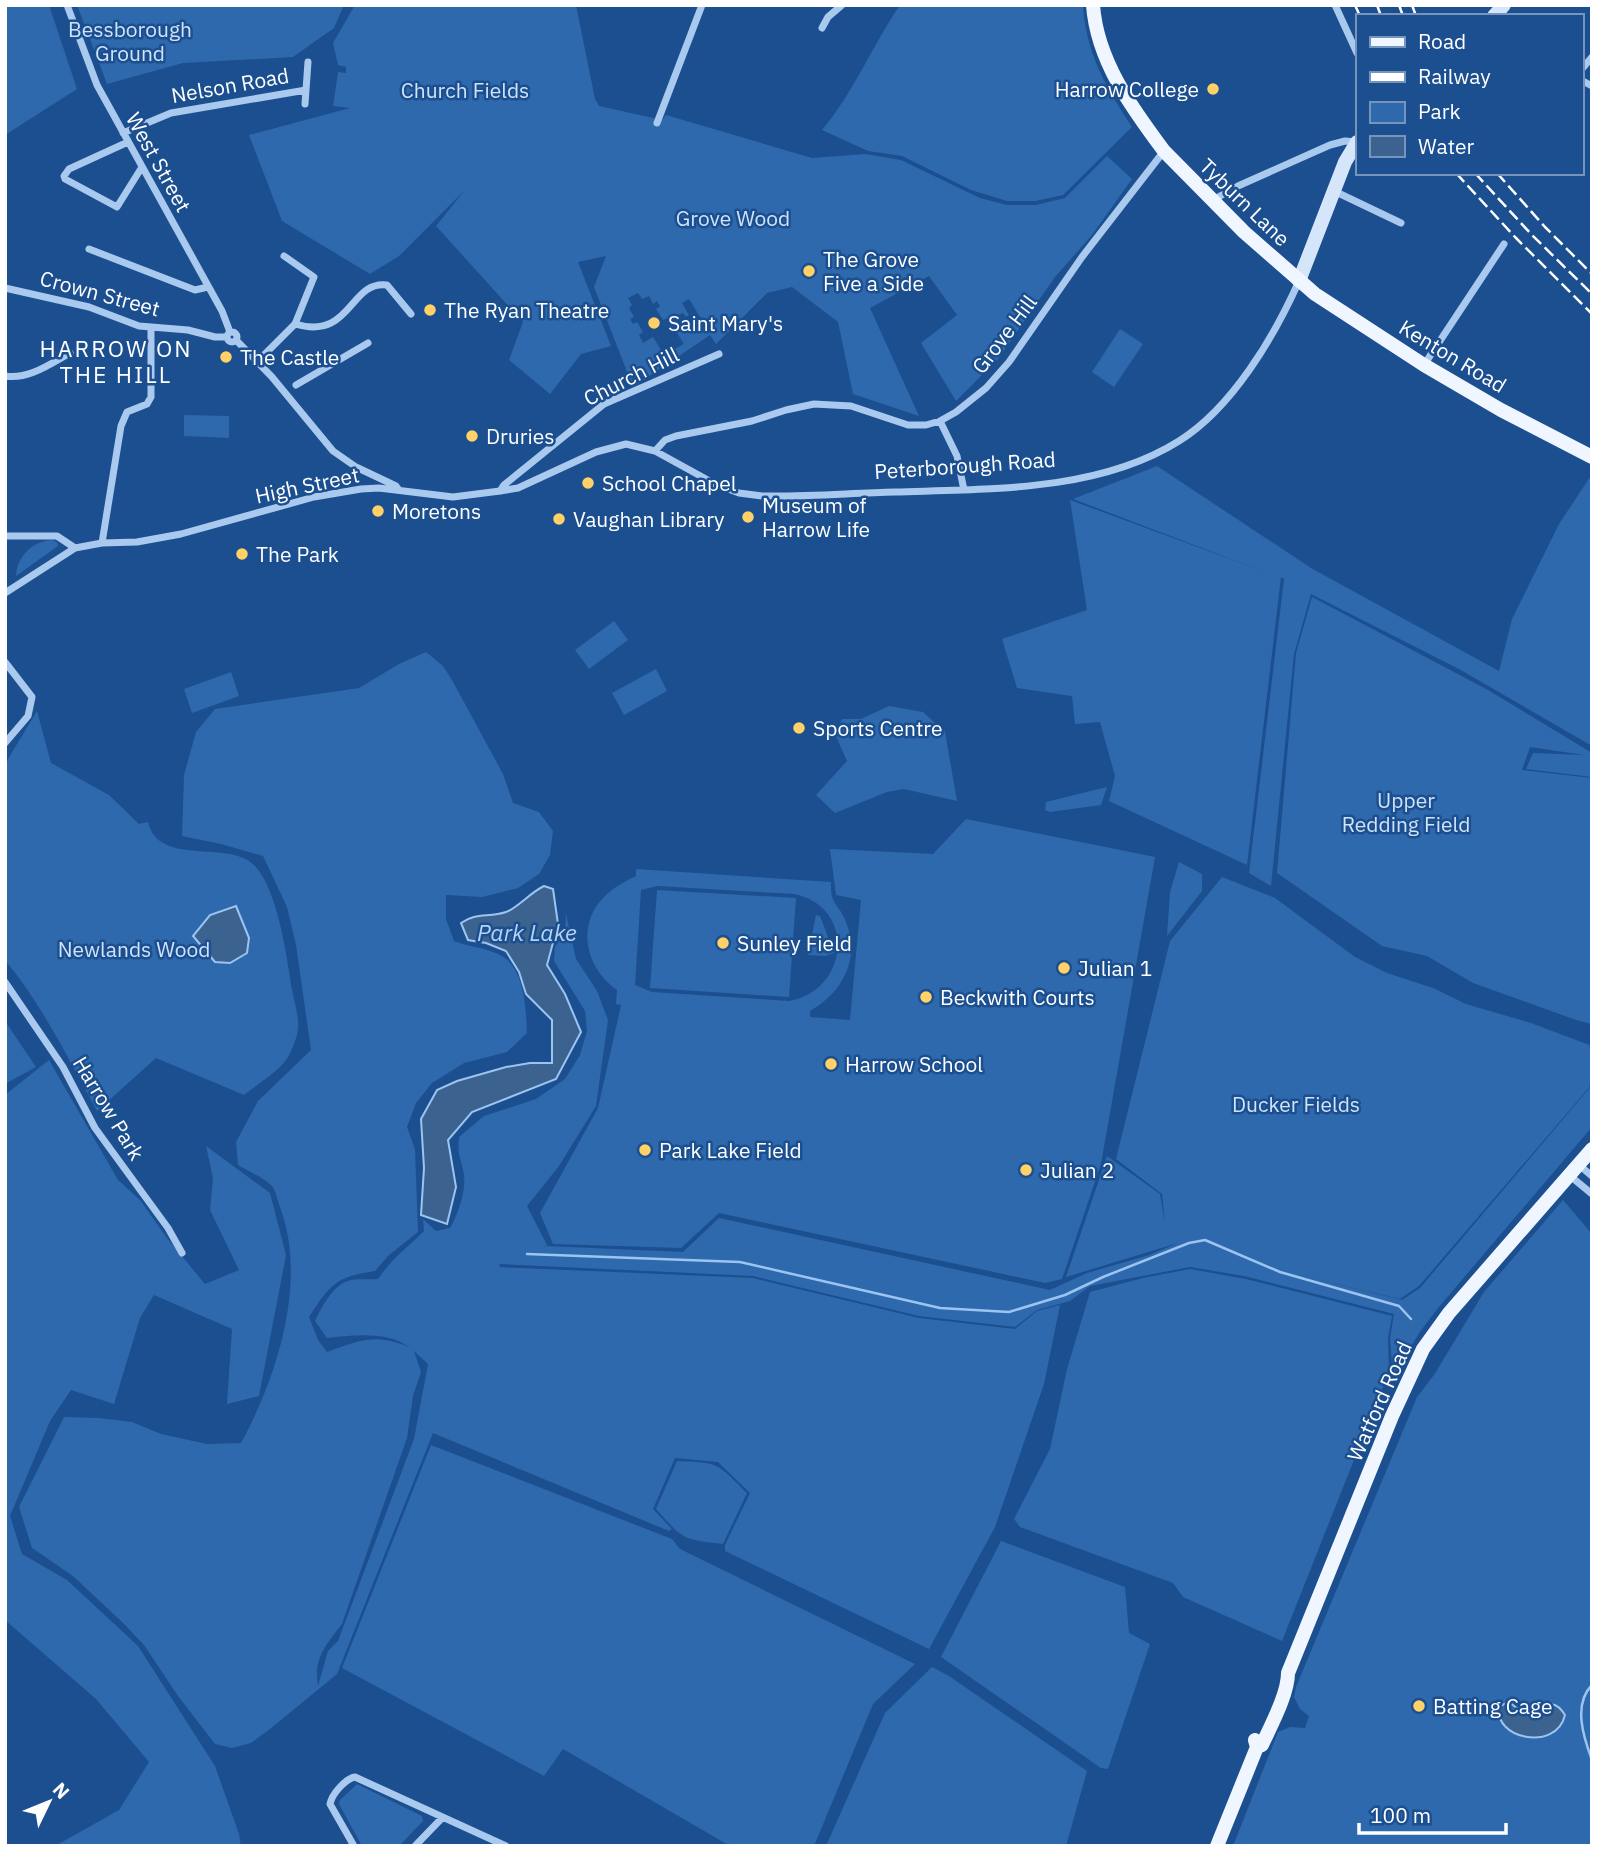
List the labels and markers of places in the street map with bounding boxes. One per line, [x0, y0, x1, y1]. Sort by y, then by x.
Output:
place label: Harrow College [1055, 75, 1199, 103]
marker: Harrow College [1205, 81, 1221, 97]
place label: The Grove Five a Side [823, 245, 924, 297]
marker: The Grove Five a Side [801, 263, 817, 279]
place label: The Ryan Theatre [444, 296, 609, 324]
marker: The Ryan Theatre [422, 302, 438, 318]
place label: Saint Mary's [668, 309, 783, 337]
marker: Saint Mary's [646, 315, 662, 331]
place label: The Castle [240, 343, 339, 371]
marker: The Castle [218, 349, 234, 365]
place label: Druries [486, 422, 554, 450]
marker: Druries [464, 428, 480, 444]
place label: School Chapel [602, 469, 737, 497]
marker: School Chapel [580, 475, 596, 491]
place label: Museum of Harrow Life [762, 491, 870, 543]
place label: Moretons [392, 497, 481, 525]
marker: Moretons [370, 503, 386, 519]
place label: Vaughan Library [573, 505, 725, 533]
marker: Museum of Harrow Life [740, 509, 756, 525]
marker: Vaughan Library [551, 511, 567, 527]
place label: The Park [256, 540, 339, 568]
marker: The Park [234, 546, 250, 562]
place label: Sports Centre [813, 714, 943, 742]
marker: Sports Centre [791, 720, 807, 736]
place label: Sunley Field [737, 929, 852, 957]
marker: Sunley Field [715, 935, 731, 951]
place label: Julian 1 [1078, 954, 1152, 982]
marker: Julian 1 [1056, 960, 1072, 976]
place label: Beckwith Courts [940, 983, 1095, 1011]
marker: Beckwith Courts [918, 989, 934, 1005]
place label: Harrow School [845, 1050, 983, 1078]
marker: Harrow School [823, 1056, 839, 1072]
place label: Park Lake Field [659, 1136, 802, 1164]
marker: Park Lake Field [637, 1142, 653, 1158]
place label: Julian 2 [1040, 1156, 1114, 1184]
marker: Julian 2 [1018, 1162, 1034, 1178]
place label: Batting Cage [1433, 1692, 1552, 1720]
marker: Batting Cage [1411, 1698, 1427, 1714]

